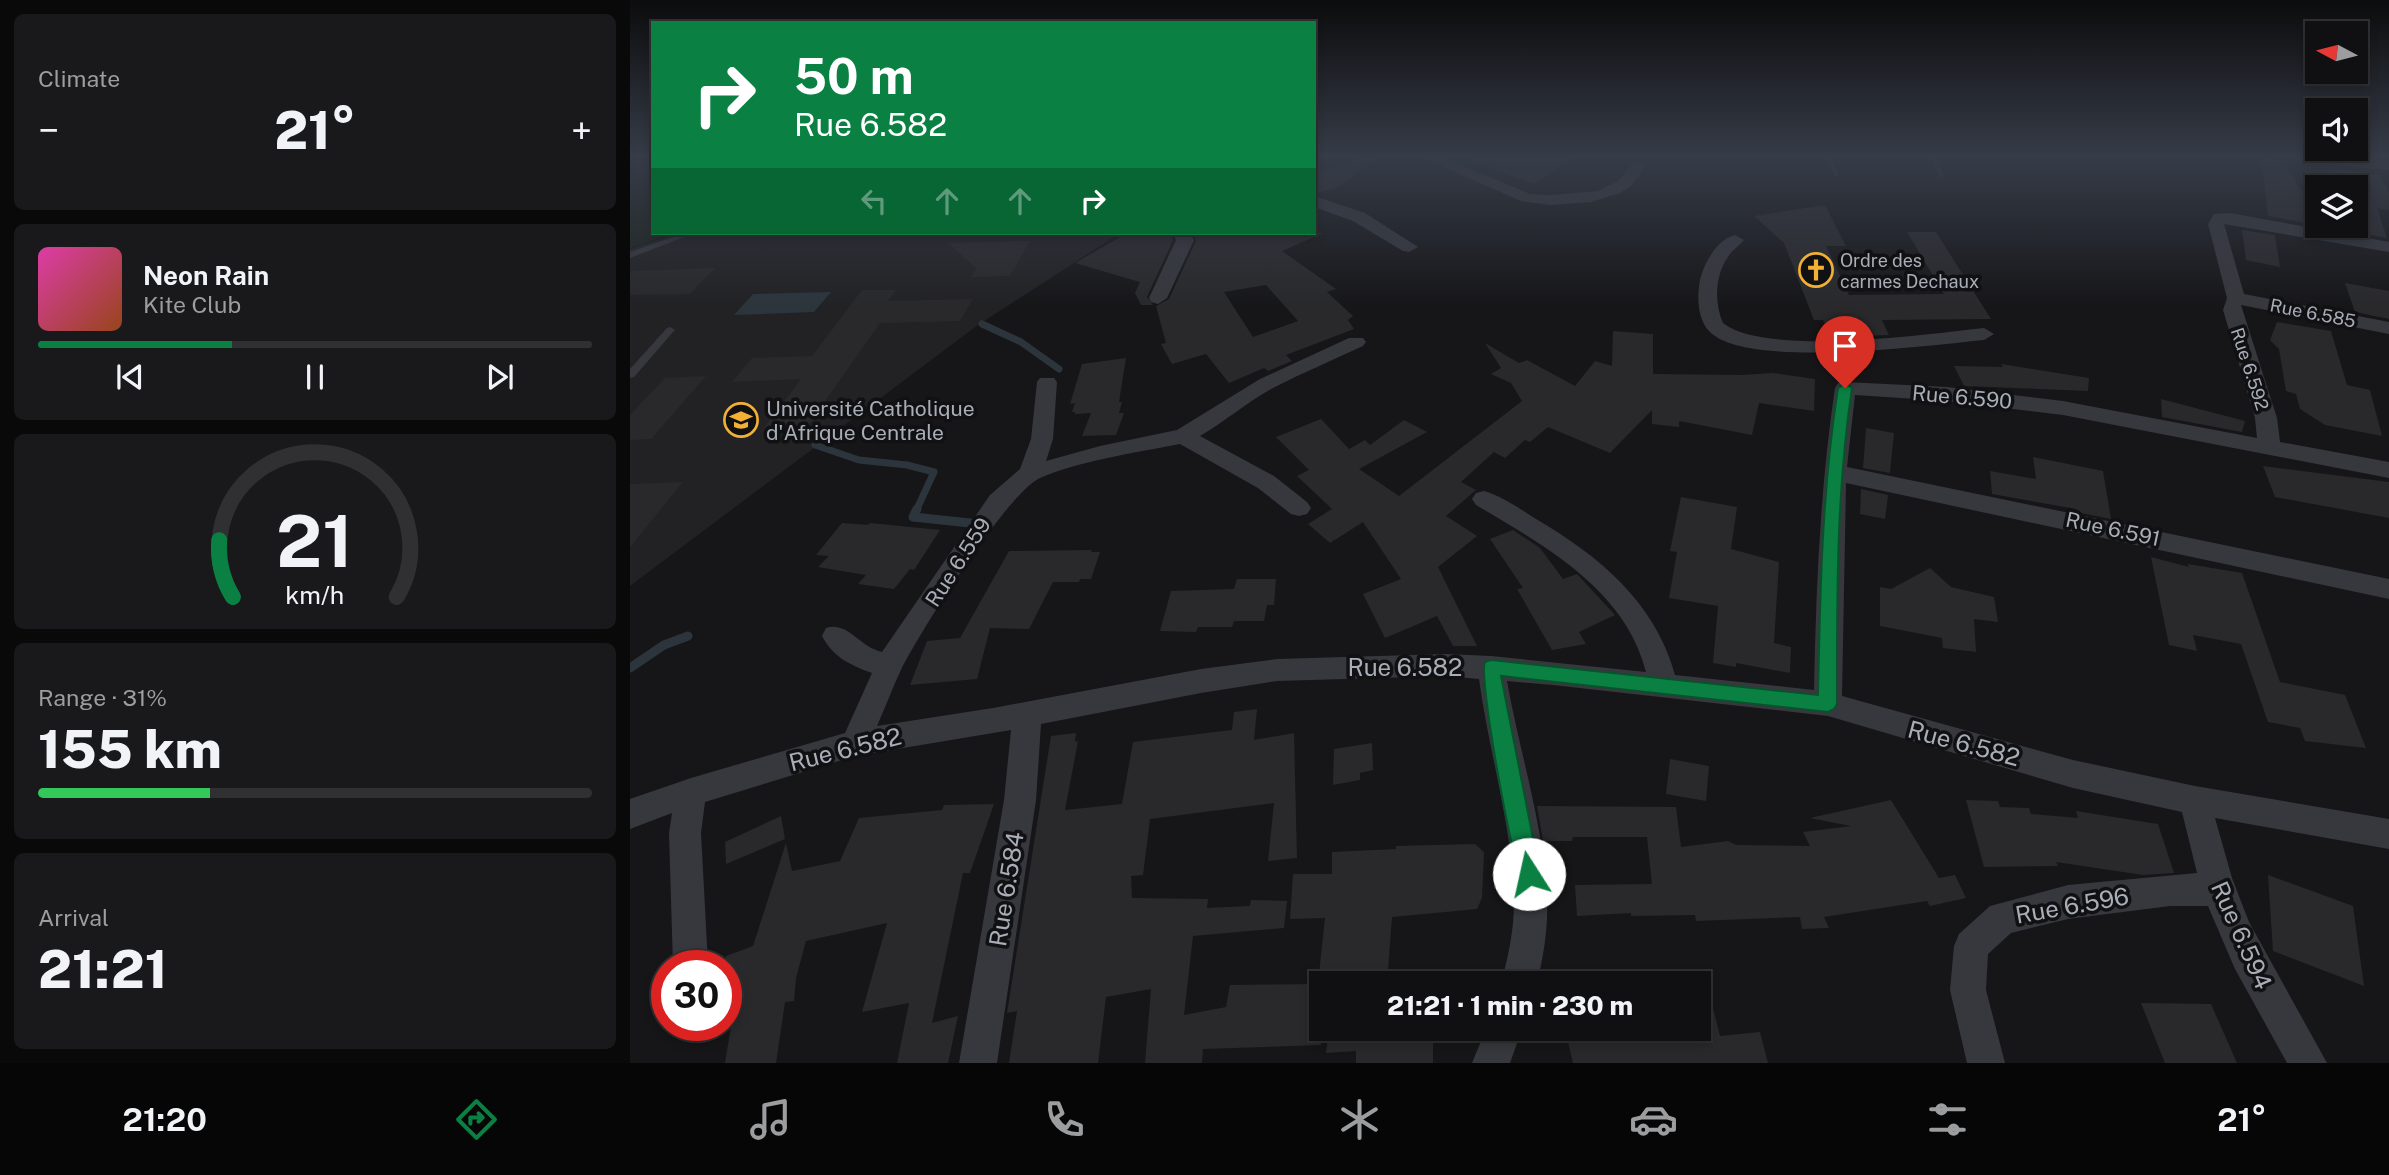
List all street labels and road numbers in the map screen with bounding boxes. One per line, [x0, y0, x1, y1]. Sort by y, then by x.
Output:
street label: Rue 6.585 [2268, 294, 2358, 332]
street label: Rue 6.592 [2227, 325, 2273, 413]
street label: Rue 6.590 [1911, 380, 2013, 414]
street label: Rue 6.591 [2063, 507, 2163, 551]
street label: Rue 6.559 [920, 513, 996, 611]
street label: Rue 6.582 [1348, 653, 1462, 681]
street label: Rue 6.582 [1905, 715, 2023, 771]
street label: Rue 6.582 [786, 722, 904, 776]
street label: Rue 6.584 [983, 830, 1029, 948]
street label: Rue 6.594 [2206, 877, 2278, 993]
street label: Rue 6.596 [2013, 881, 2131, 929]

